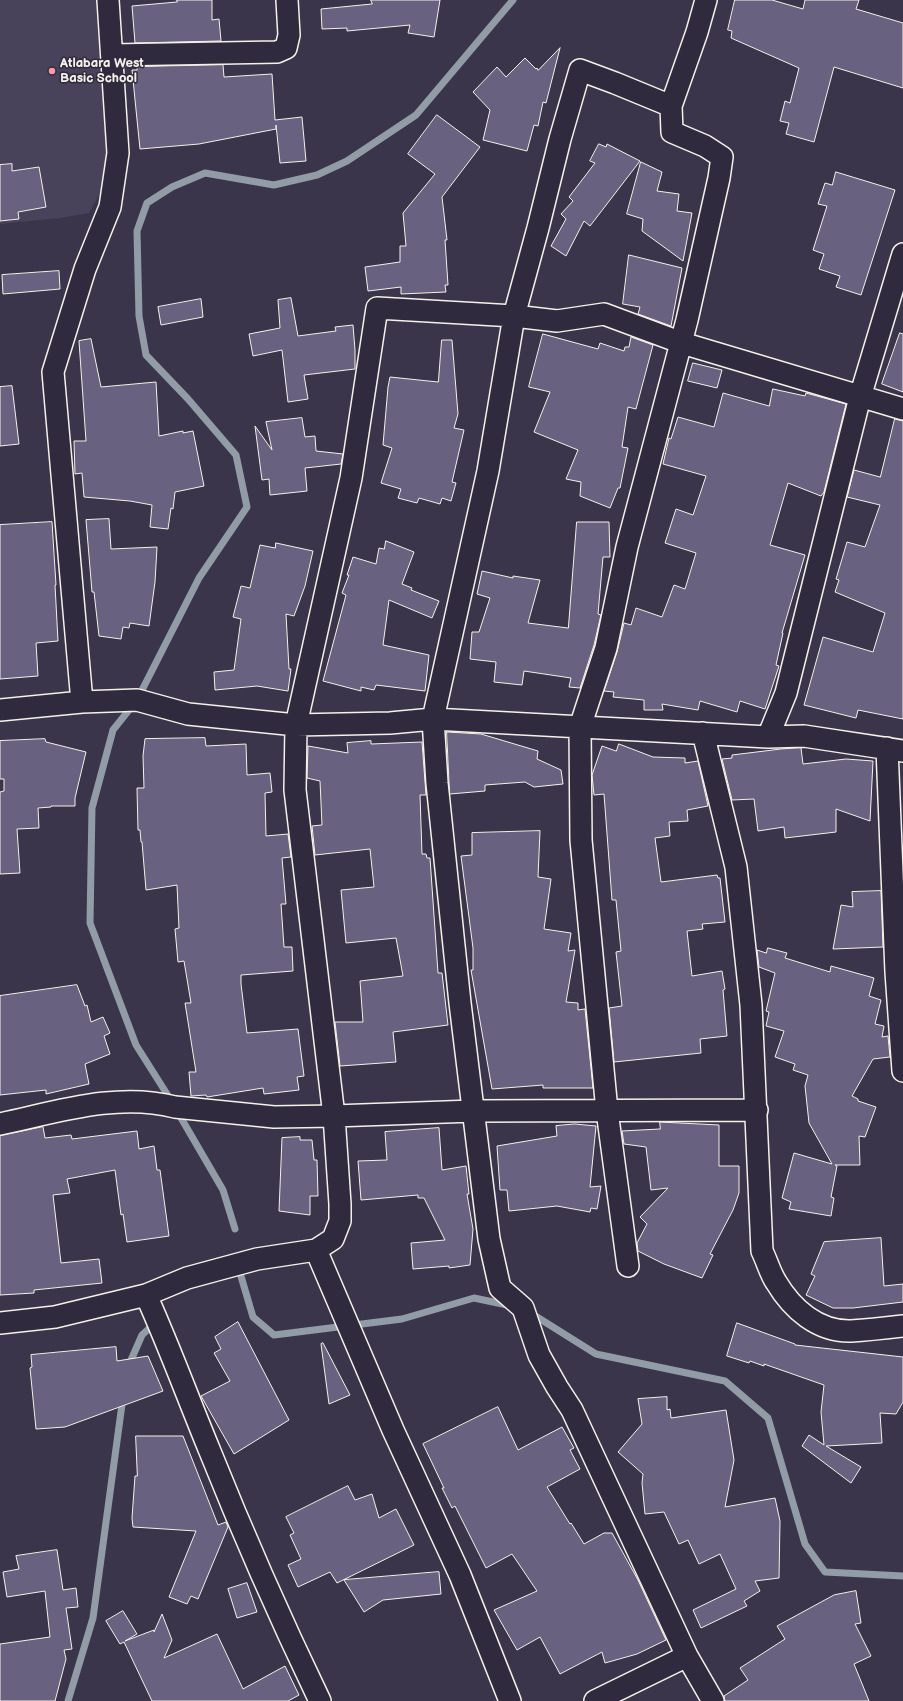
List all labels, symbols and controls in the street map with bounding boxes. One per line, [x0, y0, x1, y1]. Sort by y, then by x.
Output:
place label: Atlabara West Basic School [60, 56, 144, 87]
marker: Atlabara West Basic School [47, 66, 57, 76]

